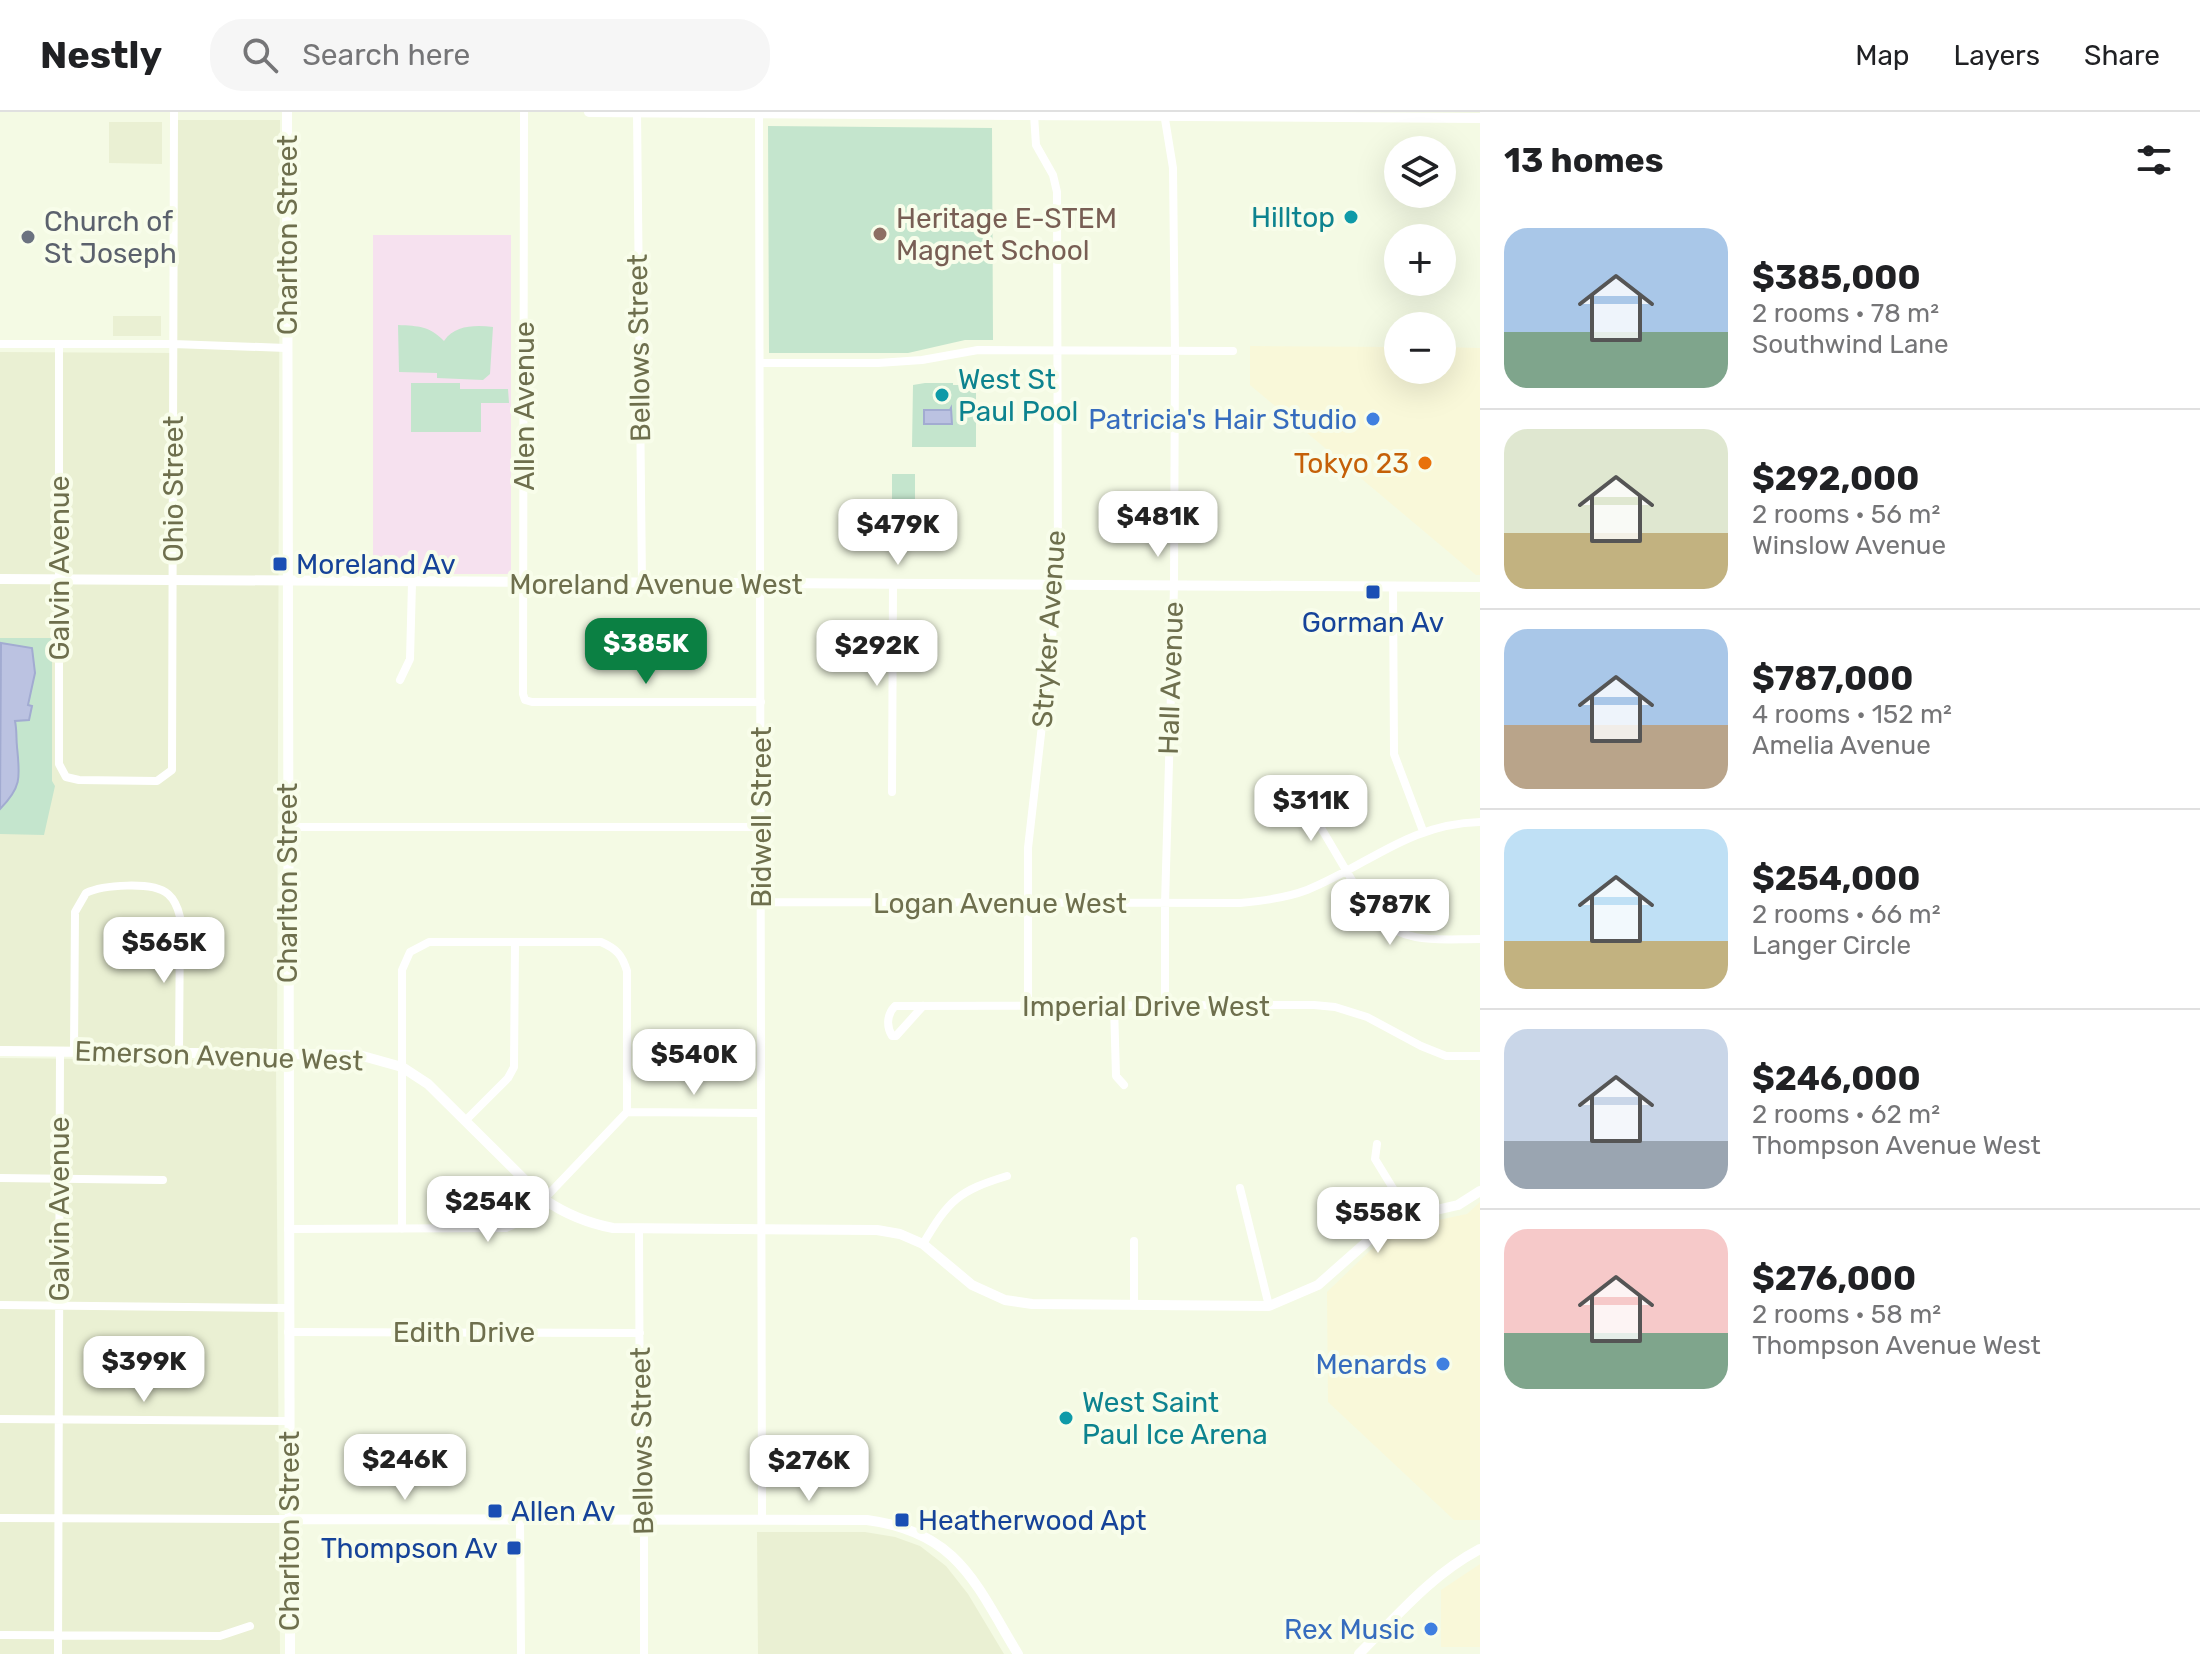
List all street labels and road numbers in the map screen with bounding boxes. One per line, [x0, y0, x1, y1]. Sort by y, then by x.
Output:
street label: Charlton Street [271, 135, 304, 335]
street label: Bellows Street [621, 254, 657, 442]
street label: Allen Avenue [508, 321, 541, 491]
street label: Ohio Street [157, 416, 190, 562]
street label: Galvin Avenue [43, 476, 76, 660]
street label: Stryker Avenue [1026, 529, 1072, 729]
street label: Moreland Avenue West [509, 568, 803, 601]
street label: Hall Avenue [1152, 601, 1190, 755]
street label: Bidwell Street [745, 726, 778, 908]
street label: Charlton Street [271, 783, 304, 983]
street label: Logan Avenue West [873, 887, 1127, 920]
street label: Imperial Drive West [1022, 990, 1270, 1023]
street label: Emerson Avenue West [74, 1034, 364, 1078]
street label: Galvin Avenue [43, 1117, 76, 1301]
street label: Edith Drive [393, 1316, 535, 1349]
street label: Bellows Street [624, 1347, 660, 1535]
street label: Charlton Street [273, 1431, 306, 1631]

